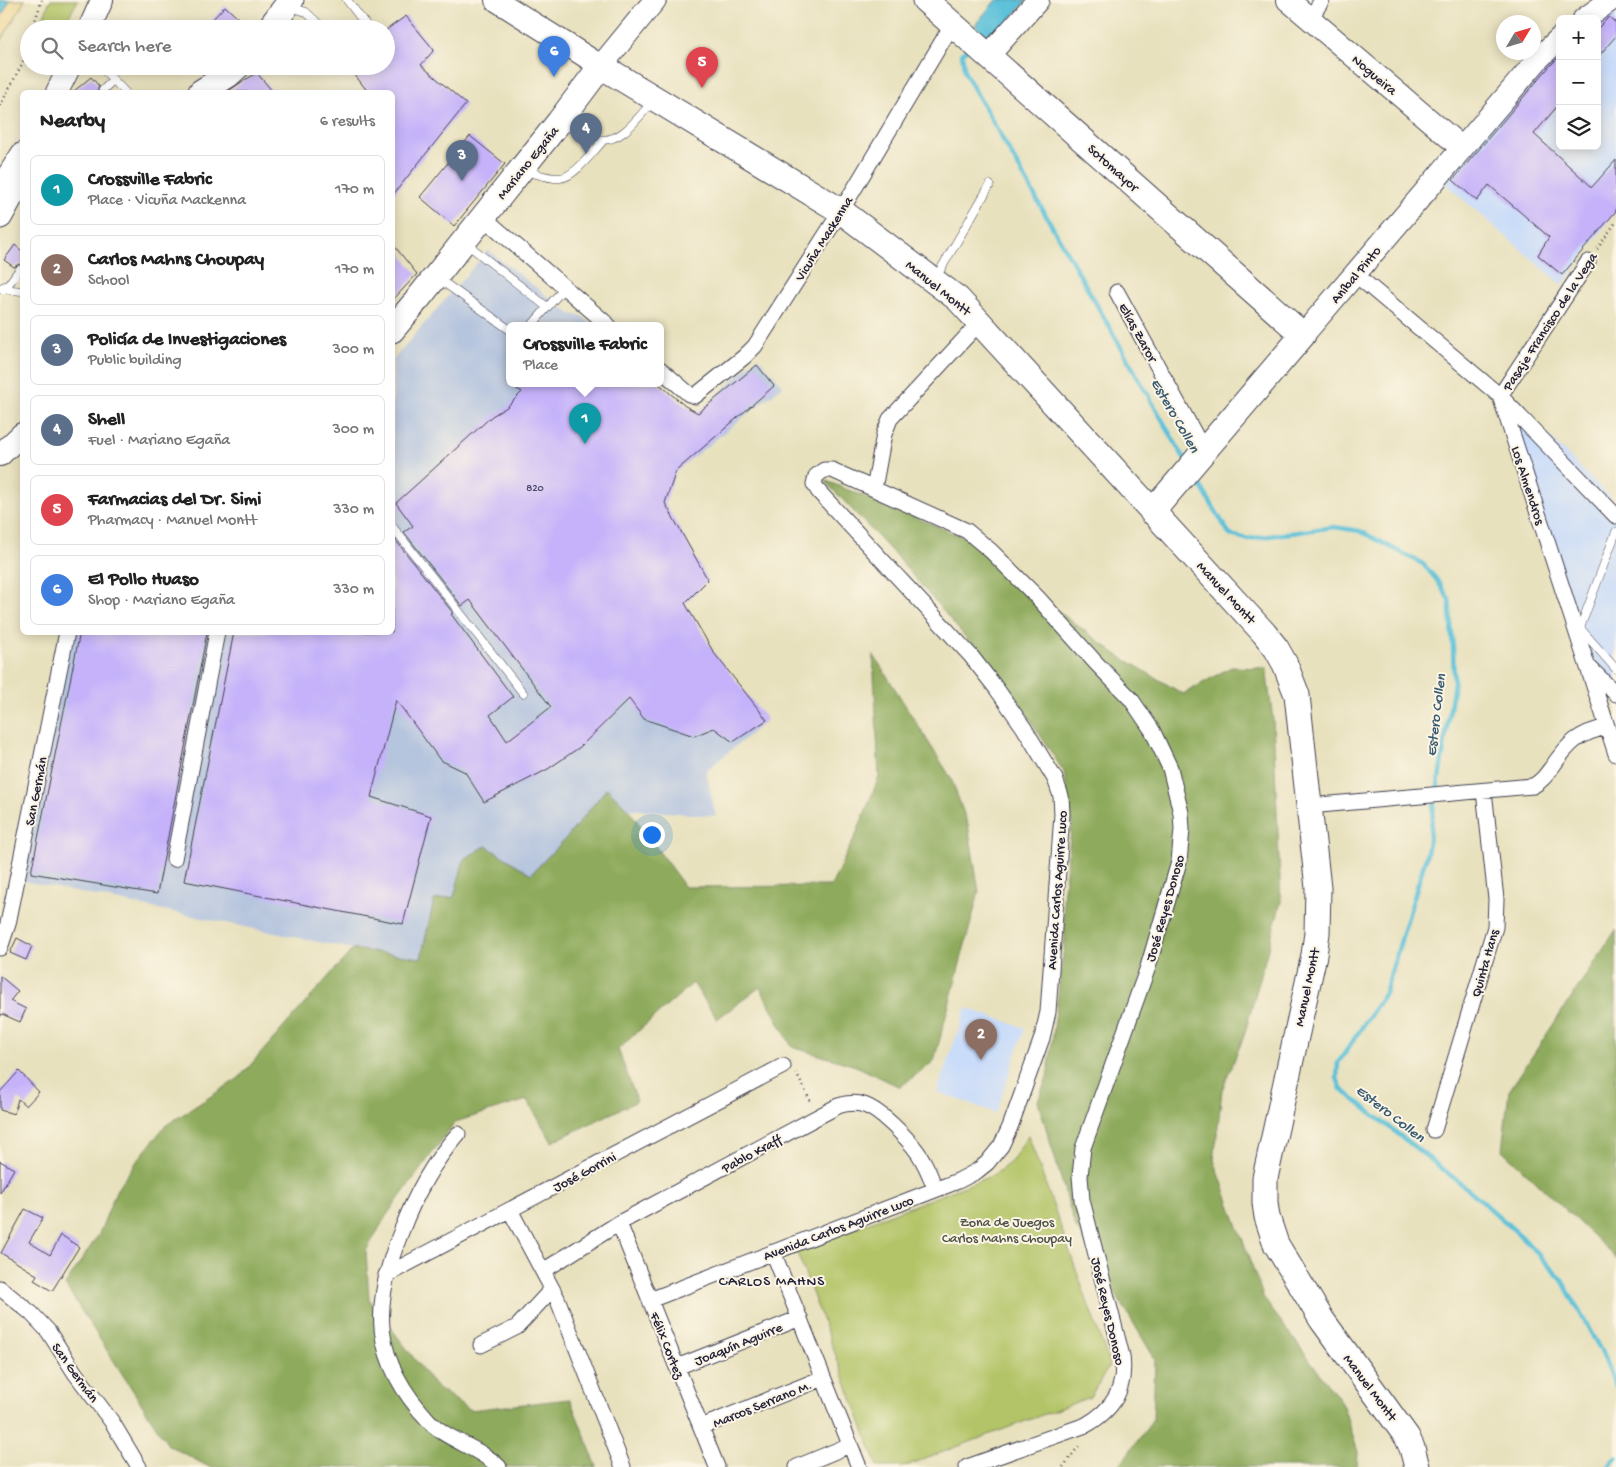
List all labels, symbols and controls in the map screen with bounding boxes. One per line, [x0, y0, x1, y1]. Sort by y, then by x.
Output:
north arrow [1496, 15, 1541, 60]
map controls [1556, 15, 1601, 150]
button: + [1556, 15, 1601, 60]
search box [20, 20, 395, 75]
icon: search [38, 34, 66, 62]
text: Search here [78, 36, 172, 59]
pin: 6 [538, 36, 570, 77]
pin: 5 [686, 47, 718, 88]
street label: Nogueira [1347, 52, 1400, 101]
button: − [1556, 60, 1601, 105]
button: layers [1556, 105, 1601, 150]
text: Nearby [40, 110, 105, 135]
text: 6 results [320, 113, 375, 132]
pin: 4 [570, 113, 602, 154]
street label: Mariano Egaña [494, 123, 564, 204]
pin: 3 [446, 140, 478, 181]
street label: Sotomayor [1083, 141, 1142, 197]
text: Crossville Fabric [88, 169, 212, 192]
text: 1 [54, 181, 60, 200]
text: 170 m [335, 181, 374, 200]
text: Place · Vicuña Mackenna [88, 192, 246, 211]
street label: Vicuña Mackenna [792, 193, 859, 286]
street label: Aníbal Pinto [1328, 243, 1386, 308]
text: Carlos Mahns Choupay [88, 249, 264, 272]
street label: Pasaje Francisco de la Vega [1499, 249, 1603, 396]
street label: Manuel Montt [901, 257, 975, 321]
text: 2 [53, 261, 61, 280]
text: 170 m [335, 261, 374, 280]
text: School [88, 272, 130, 291]
street label: Elías Zaror [1114, 301, 1161, 367]
popup [506, 322, 664, 387]
text: Policía de Investigaciones [88, 329, 286, 352]
text: Crossville Fabric [523, 334, 647, 357]
text: 3 [53, 341, 61, 360]
text: 300 m [332, 341, 374, 360]
text: Public building [88, 352, 182, 371]
text: Place [523, 357, 558, 376]
water label: Estero Collen [1146, 376, 1203, 457]
pin: 1 [569, 403, 601, 444]
text: Shell [88, 409, 125, 432]
text: 4 [53, 421, 61, 440]
text: 300 m [332, 421, 374, 440]
text: Fuel · Mariano Egaña [88, 432, 230, 451]
street label: Los Almendros [1506, 444, 1548, 528]
house number: 820 [526, 483, 544, 495]
text: Farmacias del Dr. Simi [88, 489, 261, 512]
text: 5 [53, 501, 61, 520]
text: 330 m [333, 501, 374, 520]
text: Pharmacy · Manuel Montt [88, 512, 257, 531]
street label: Manuel Montt [1192, 559, 1259, 629]
text: El Pollo Huaso [88, 569, 199, 592]
text: 6 [53, 581, 61, 600]
text: 330 m [333, 581, 374, 600]
text: Shop · Mariano Egaña [88, 592, 235, 611]
water label: Estero Collen [1423, 672, 1451, 757]
street label: San Germán [22, 755, 53, 827]
street label: Avenida Carlos Aguirre Luco [1044, 810, 1073, 970]
your location [639, 822, 665, 848]
street label: José Reyes Donoso [1143, 853, 1190, 964]
street label: Quinta Hans [1469, 927, 1504, 1000]
street label: Manuel Montt [1292, 946, 1325, 1028]
pin: 2 [965, 1019, 997, 1060]
water label: Estero Collen [1352, 1082, 1429, 1148]
street label: Pablo Kraff [718, 1132, 787, 1179]
street label: José Gorrini [551, 1149, 620, 1197]
street label: Avenida Carlos Aguirre Luco [761, 1193, 917, 1266]
park label: Zona de Juegos Carlos Mahns Choupay [942, 1215, 1072, 1248]
street label: José Reyes Donoso [1086, 1256, 1127, 1367]
district label: CARLOS MAHNS [719, 1273, 825, 1291]
street label: Félix Cortez [644, 1309, 687, 1382]
street label: Joaquín Aguirre [692, 1320, 786, 1371]
street label: San Germán [47, 1340, 102, 1407]
street label: Manuel Montt [1338, 1352, 1400, 1426]
street label: Marcos Serrano M. [711, 1378, 815, 1433]

